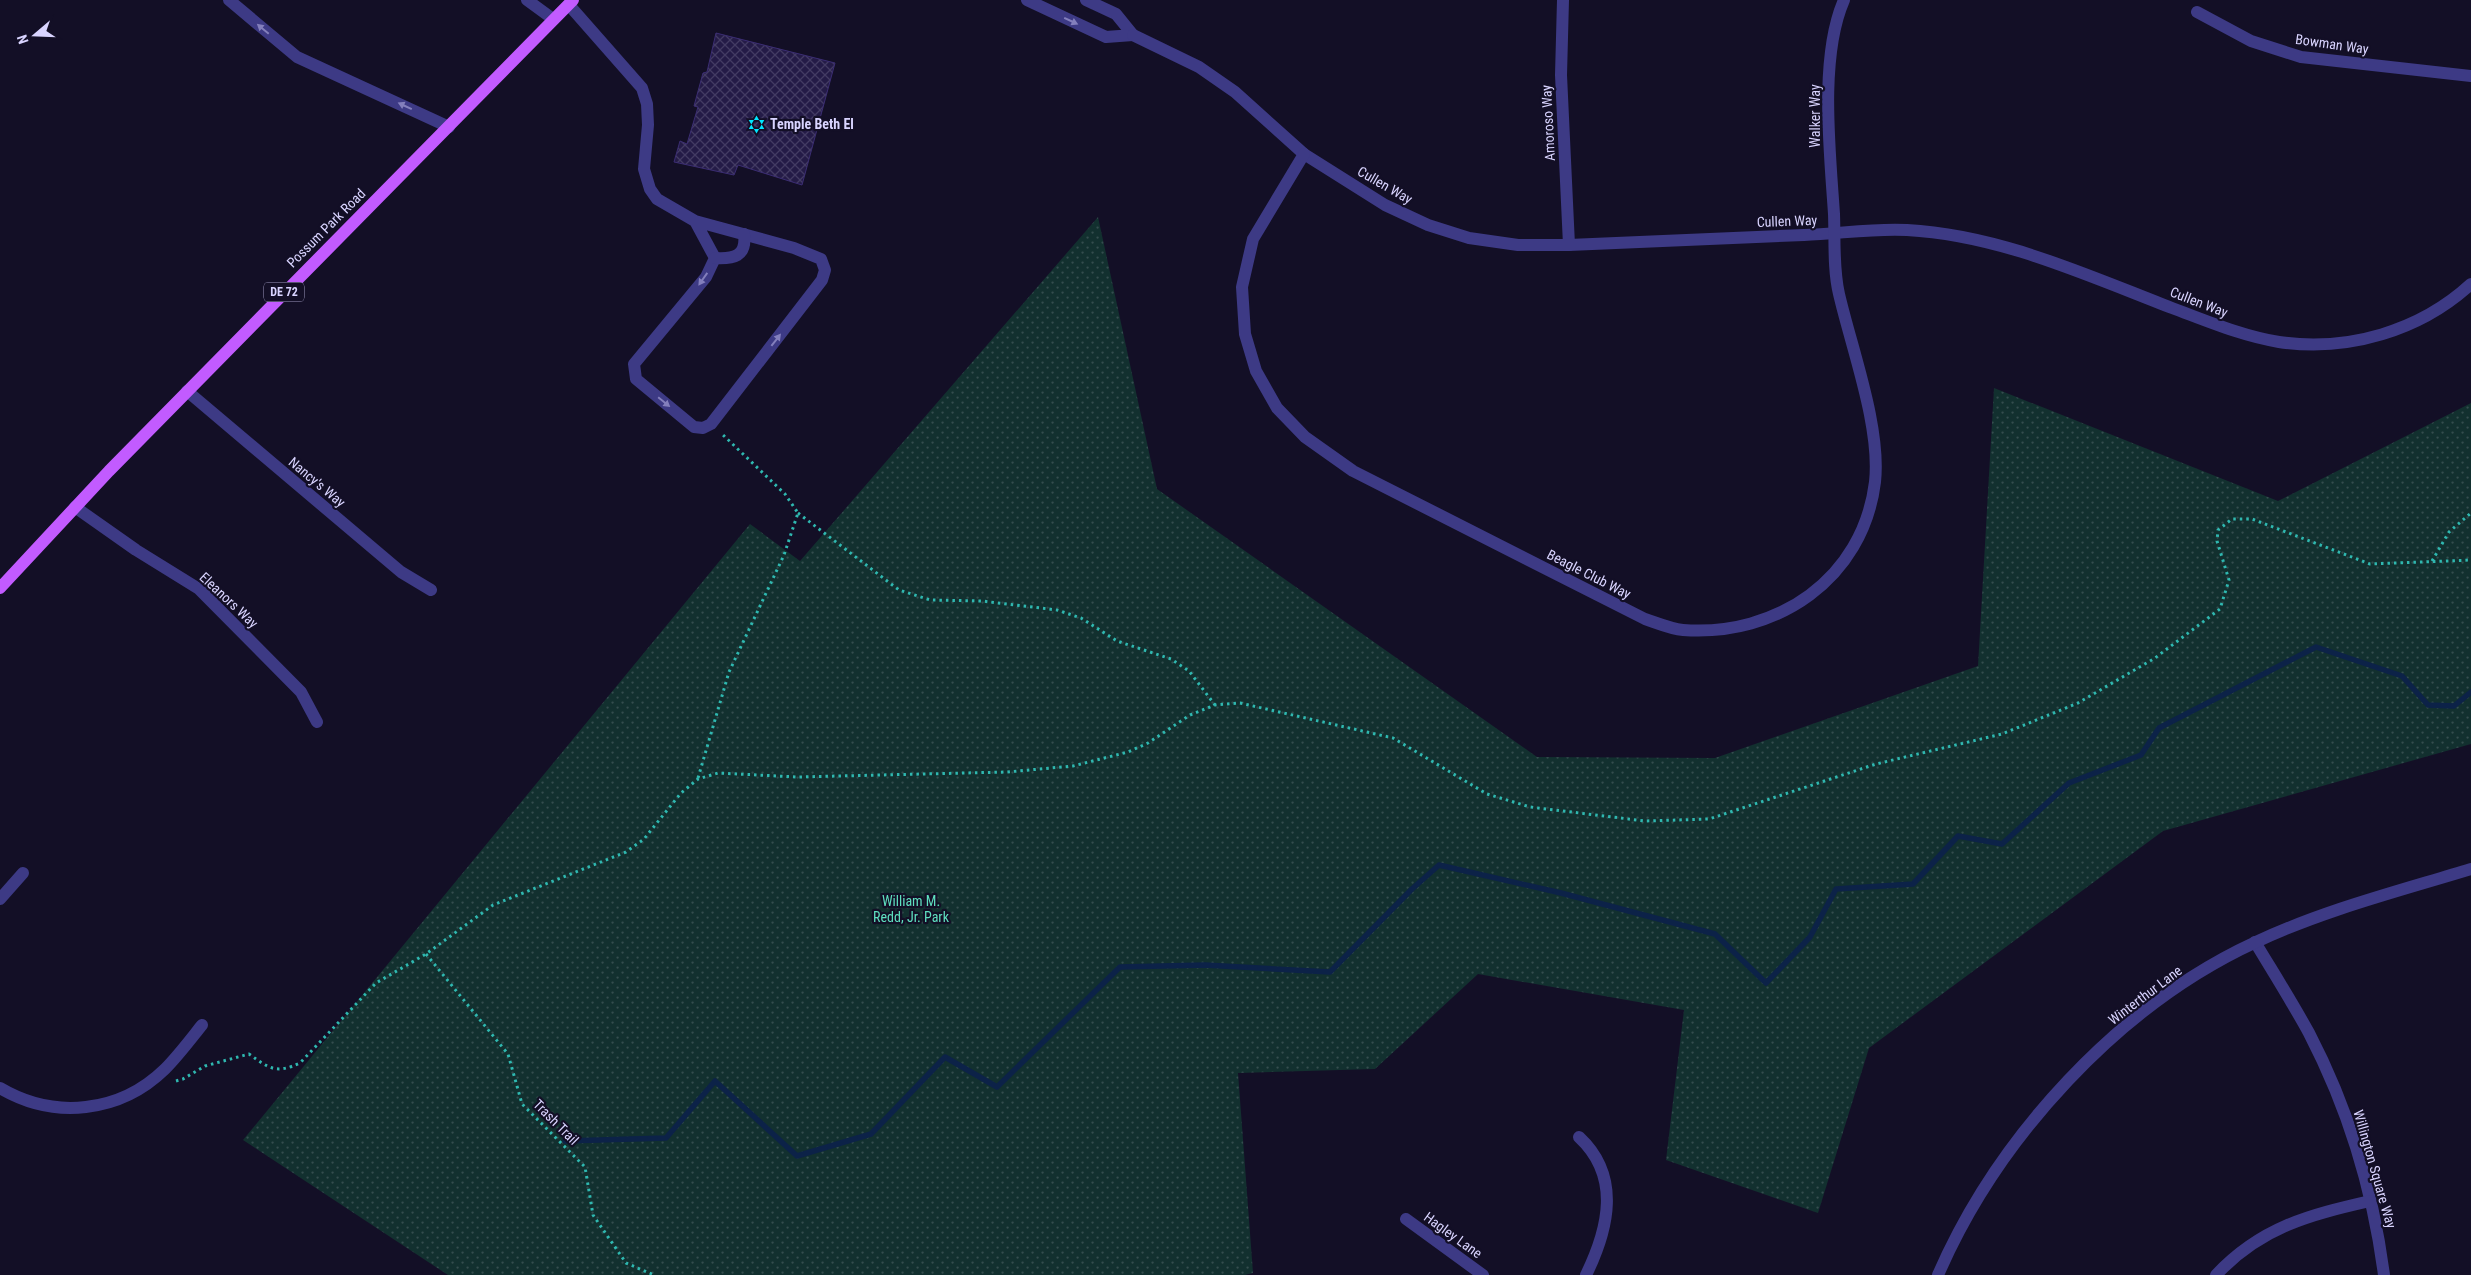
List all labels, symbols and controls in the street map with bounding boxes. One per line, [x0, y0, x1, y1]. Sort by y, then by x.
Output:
north arrow [10, 10, 60, 60]
one-way arrow [1064, 17, 1078, 25]
one-way arrow [258, 23, 270, 35]
street label: Bowman Way [2294, 31, 2370, 57]
text: N [14, 33, 32, 46]
street label: Amoroso Way [1538, 84, 1558, 162]
street label: Walker Way [1807, 84, 1823, 148]
one-way arrow [398, 102, 412, 110]
synagogue icon: Temple Beth El [746, 114, 766, 134]
place label: Temple Beth El [770, 116, 854, 132]
street label: Cullen Way [1355, 163, 1415, 207]
street label: Possum Park Road [283, 185, 369, 271]
street label: Cullen Way [1756, 212, 1818, 230]
one-way arrow [698, 272, 708, 286]
road number: DE 72 [264, 282, 304, 302]
street label: Cullen Way [2168, 284, 2230, 320]
one-way arrow [770, 334, 781, 347]
one-way arrow [658, 397, 671, 408]
street label: Nancy's Way [285, 454, 349, 510]
street label: Beagle Club Way [1545, 546, 1634, 602]
street label: Eleanors Way [196, 569, 262, 631]
park label: William M. Redd, Jr. Park [873, 893, 950, 925]
street label: Winterthur Lane [2105, 962, 2185, 1028]
street label: Trash Trail [530, 1096, 582, 1148]
street label: Willington Square Way [2350, 1108, 2400, 1230]
street label: Hagley Lane [1421, 1209, 1485, 1262]

